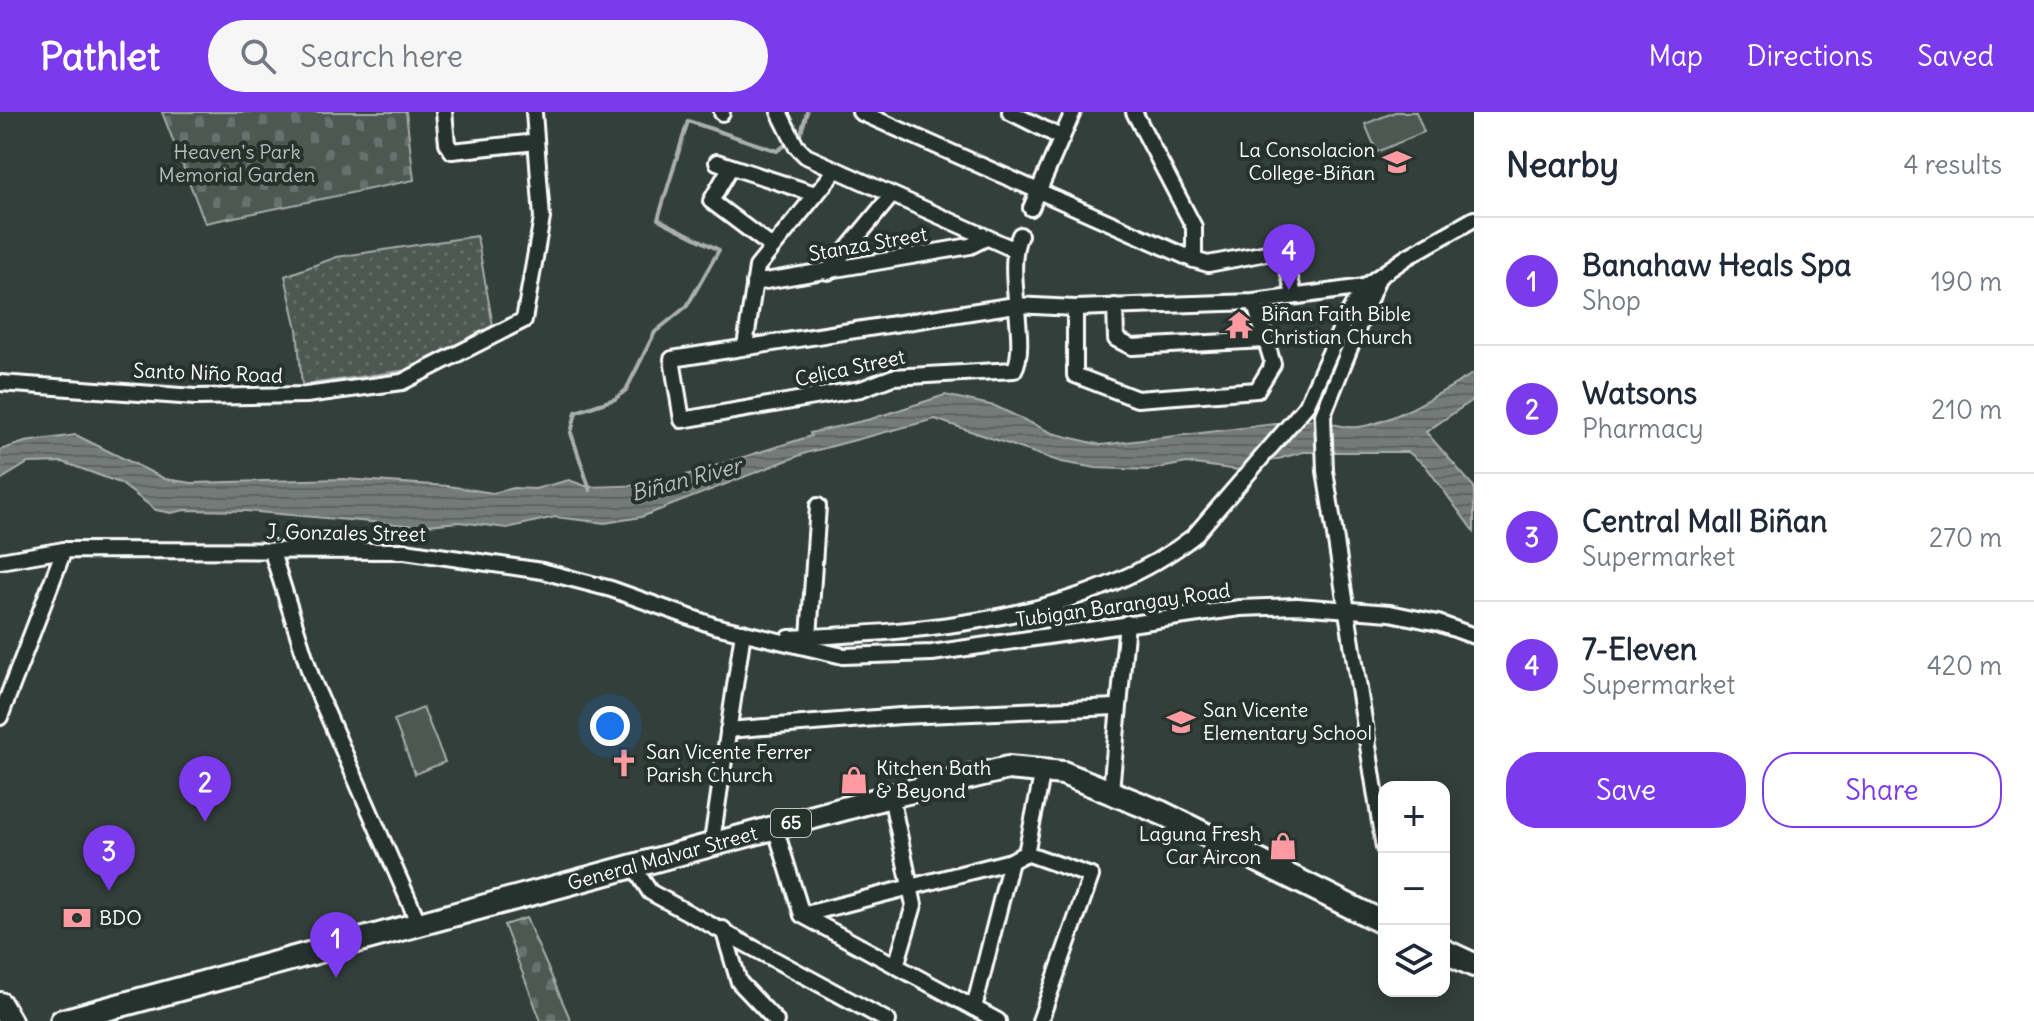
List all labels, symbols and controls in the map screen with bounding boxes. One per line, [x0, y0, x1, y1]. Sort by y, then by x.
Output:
search box [208, 20, 768, 92]
text: Pathlet [40, 33, 160, 80]
icon: search [236, 34, 280, 78]
text: Search here [300, 37, 463, 75]
text: Map [1648, 38, 1703, 74]
text: Directions [1747, 38, 1873, 74]
text: Saved [1917, 38, 1994, 74]
place label: La Consolacion College-Biñan [1239, 137, 1375, 185]
park label: Heaven's Park Memorial Garden [159, 139, 315, 187]
text: Nearby [1506, 143, 1619, 186]
school or university icon: La Consolacion College-Biñan [1382, 147, 1412, 177]
text: 4 results [1904, 148, 2002, 181]
street label: Stanza Street [807, 221, 929, 266]
pin: 4 [1263, 224, 1315, 290]
text: Banahaw Heals Spa [1582, 246, 1852, 284]
text: 1 [1527, 265, 1537, 298]
text: 190 m [1931, 265, 2002, 298]
text: Shop [1582, 284, 1641, 317]
place label: Biñan Faith Bible Christian Church [1261, 301, 1412, 349]
temple icon: Biñan Faith Bible Christian Church [1224, 310, 1254, 340]
street label: Celica Street [793, 344, 908, 391]
street label: Santo Niño Road [133, 357, 283, 388]
text: Watsons [1582, 374, 1697, 412]
text: 2 [1525, 393, 1539, 426]
text: 210 m [1931, 393, 2002, 426]
text: Pharmacy [1582, 412, 1704, 445]
water label: Biñan River [628, 450, 747, 507]
text: Central Mall Biñan [1582, 502, 1827, 540]
street label: J. Gonzales Street [266, 519, 426, 546]
text: 3 [1525, 521, 1539, 554]
text: 270 m [1929, 521, 2002, 554]
text: Supermarket [1582, 540, 1735, 573]
street label: Tubigan Barangay Road [1014, 577, 1232, 632]
text: 7-Eleven [1582, 630, 1697, 668]
text: 4 [1524, 649, 1540, 682]
text: 420 m [1927, 649, 2002, 682]
text: Supermarket [1582, 668, 1735, 701]
place label: San Vicente Elementary School [1203, 697, 1372, 745]
your location [590, 706, 630, 746]
school or university icon: San Vicente Elementary School [1166, 707, 1196, 737]
place label: San Vicente Ferrer Parish Church [646, 739, 812, 787]
church icon: San Vicente Ferrer Parish Church [609, 748, 639, 778]
button: Save [1506, 752, 1746, 828]
button: Share [1762, 752, 2002, 828]
place label: Kitchen Bath & Beyond [876, 755, 991, 803]
pin: 2 [179, 756, 231, 822]
shop icon: Kitchen Bath & Beyond [839, 765, 869, 795]
map controls [1378, 781, 1450, 997]
button: + [1378, 781, 1450, 853]
road number: 65 [771, 809, 811, 837]
street label: General Malvar Street [564, 820, 760, 895]
place label: Laguna Fresh Car Aircon [1139, 821, 1261, 869]
pin: 3 [83, 825, 135, 891]
shop icon: Laguna Fresh Car Aircon [1268, 831, 1298, 861]
button: − [1378, 853, 1450, 925]
bank icon: BDO [62, 903, 92, 933]
place label: BDO [99, 905, 142, 930]
pin: 1 [310, 912, 362, 978]
button: layers [1378, 925, 1450, 997]

